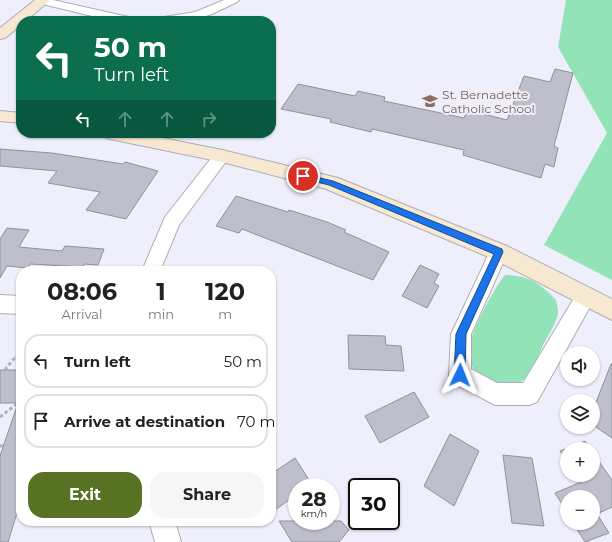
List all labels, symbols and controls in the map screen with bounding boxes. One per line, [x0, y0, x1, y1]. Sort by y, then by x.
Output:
text: 50 m [94, 30, 167, 64]
icon: left [28, 32, 80, 84]
text: Turn left [94, 64, 169, 86]
place label: St. Bernadette Catholic School [442, 87, 535, 116]
school or university icon: St. Bernadette Catholic School [421, 92, 439, 110]
icon: left [72, 108, 94, 130]
icon: ahead [114, 108, 136, 130]
icon: ahead [156, 108, 178, 130]
icon: right [198, 108, 220, 130]
pin [286, 159, 320, 193]
icon: arrive [292, 165, 314, 187]
text: 08:06 [47, 277, 117, 306]
text: 1 [156, 277, 166, 306]
text: 120 [205, 277, 245, 306]
text: Arrival [62, 306, 103, 322]
text: min [148, 306, 174, 322]
text: m [218, 306, 232, 322]
map controls [560, 346, 600, 530]
button: sound [560, 346, 600, 386]
icon: left [30, 350, 52, 372]
text: Turn left [64, 352, 131, 371]
text: 50 m [224, 352, 262, 371]
position arrow [439, 354, 481, 396]
button: layers [560, 394, 600, 434]
icon: arrive [30, 410, 52, 432]
text: Arrive at destination [64, 412, 225, 431]
text: 70 m [237, 412, 275, 431]
button: + [560, 442, 600, 482]
button: Exit [28, 472, 142, 518]
button: Share [150, 472, 264, 518]
speed limit sign: 30 [348, 478, 400, 530]
text: 28 [302, 487, 327, 511]
button: − [560, 490, 600, 530]
text: km/h [301, 507, 327, 520]

